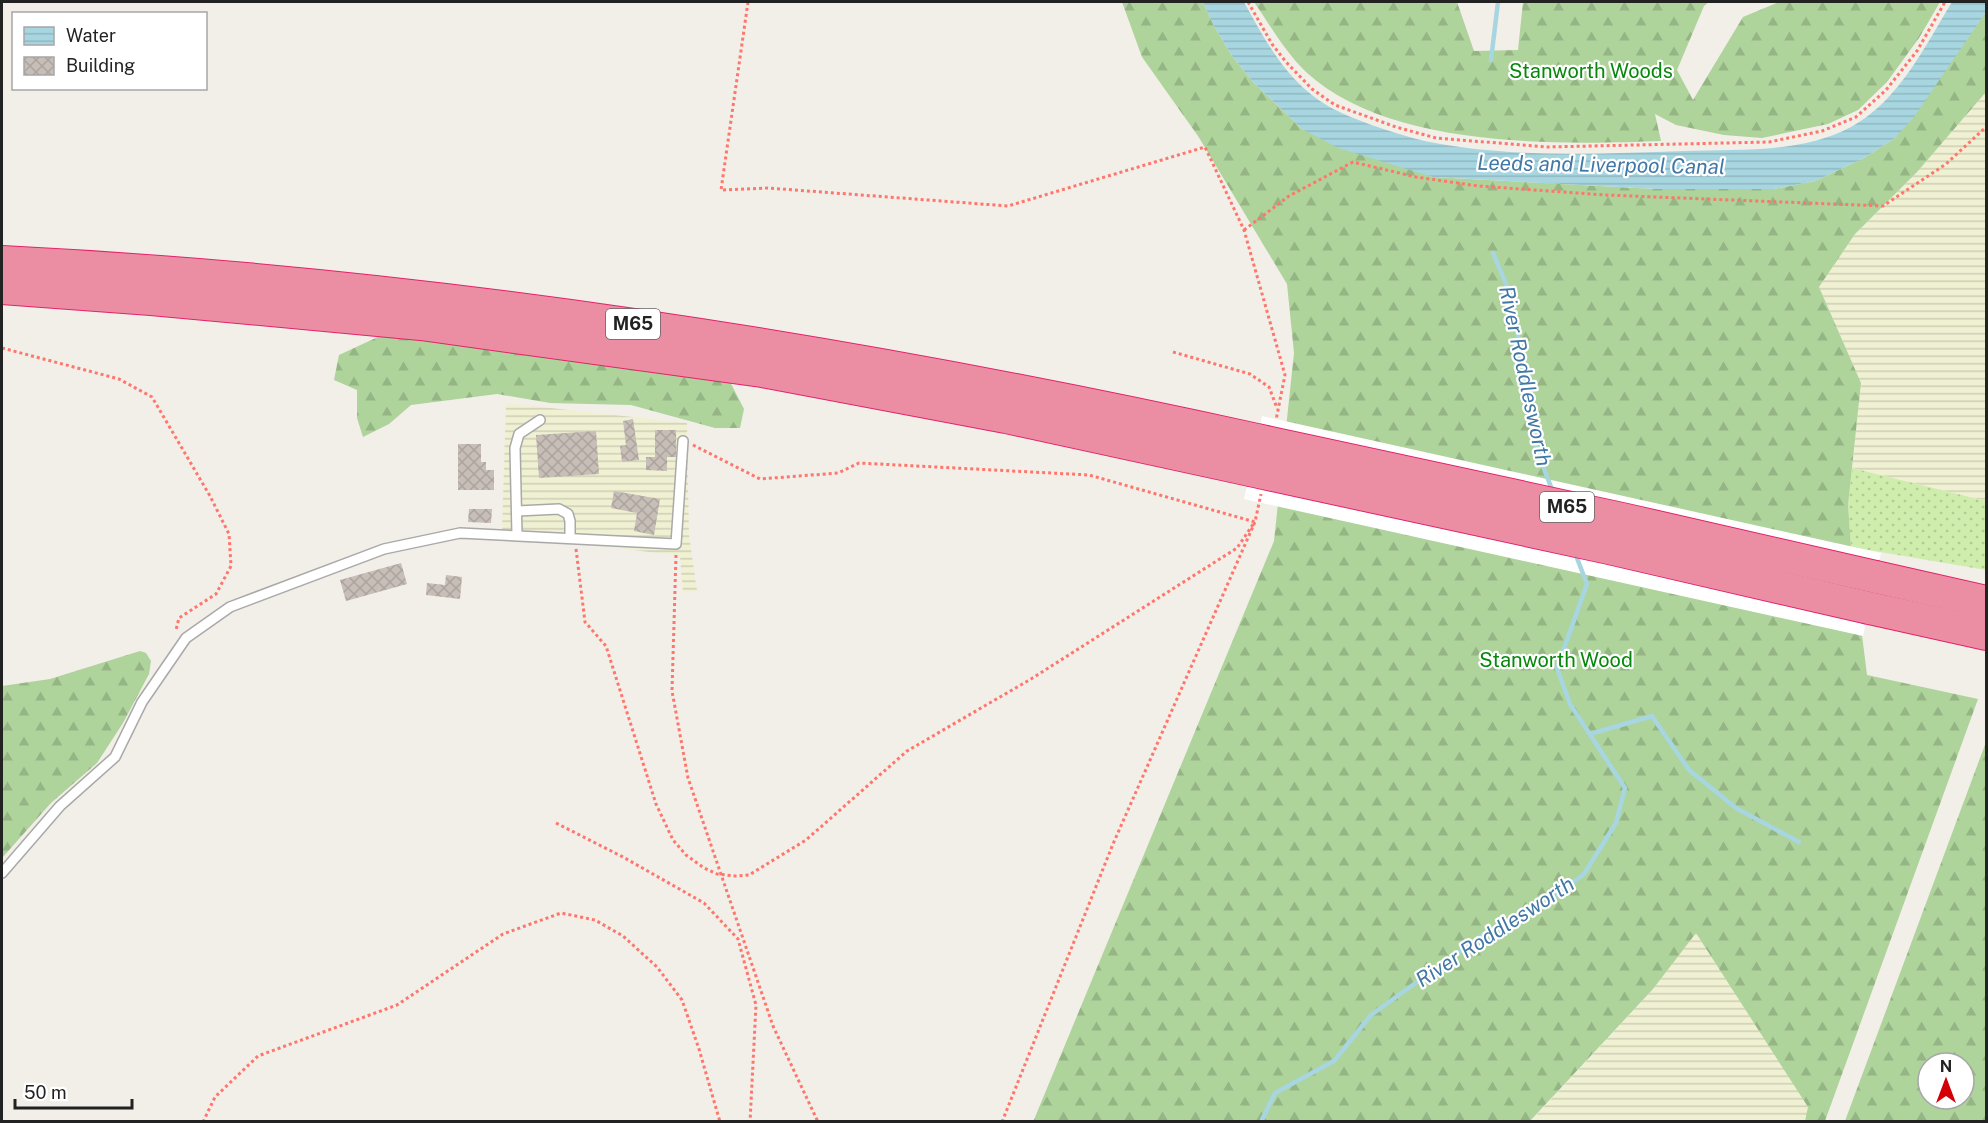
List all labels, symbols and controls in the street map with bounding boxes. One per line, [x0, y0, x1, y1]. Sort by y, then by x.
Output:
legend [12, 12, 207, 90]
text: Water [66, 25, 116, 46]
text: Building [66, 55, 135, 76]
park label: Stanworth Woods [1509, 59, 1673, 83]
water label: Leeds and Liverpool Canal [1477, 150, 1725, 179]
water label: River Roddlesworth [1494, 283, 1557, 468]
road number: M65 [606, 309, 660, 339]
road number: M65 [1540, 492, 1594, 522]
park label: Stanworth Wood [1479, 648, 1633, 672]
water label: River Roddlesworth [1411, 871, 1579, 992]
north arrow [1916, 1051, 1976, 1111]
text: N [1940, 1057, 1952, 1076]
scale bar [15, 1072, 132, 1110]
text: 50 m [24, 1082, 67, 1103]

